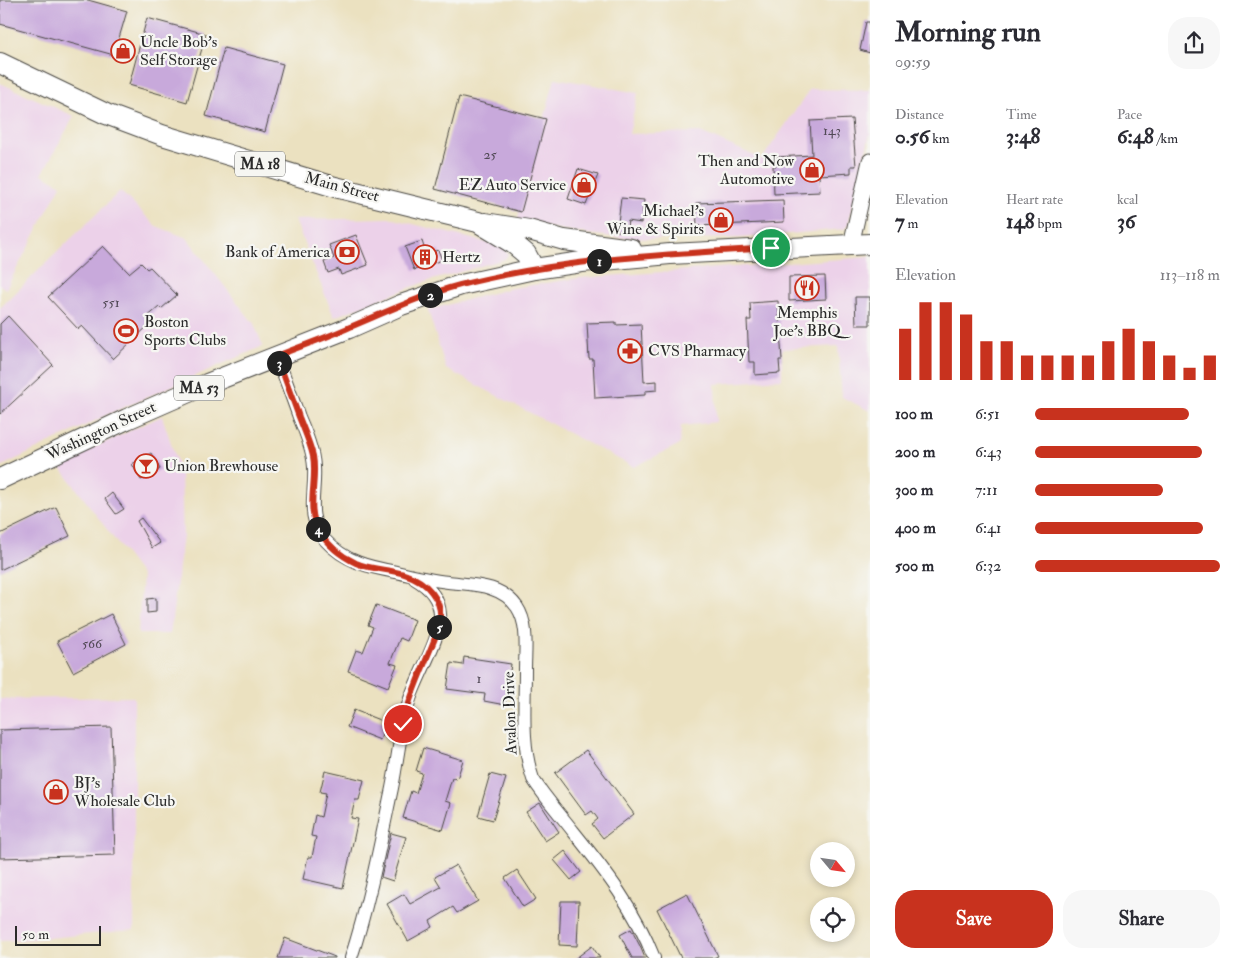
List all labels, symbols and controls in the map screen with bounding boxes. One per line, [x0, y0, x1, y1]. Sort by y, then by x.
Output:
text: Morning run [895, 15, 1041, 50]
button: share [1168, 17, 1220, 69]
place label: Uncle Bob's Self Storage [140, 32, 217, 70]
shop icon: Uncle Bob's Self Storage [110, 38, 136, 64]
text: 09:59 [895, 52, 931, 72]
text: Distance [895, 106, 944, 123]
text: Time [1006, 106, 1037, 123]
text: Pace [1117, 106, 1142, 123]
house number: 143 [823, 122, 841, 139]
text: 0.56 [895, 123, 929, 150]
text: 3:48 [1006, 123, 1040, 150]
text: 6:48 [1117, 123, 1154, 150]
text: km [929, 130, 950, 147]
text: /km [1154, 130, 1178, 147]
house number: 25 [483, 146, 497, 163]
place label: Then and Now Automotive [698, 151, 795, 189]
road number: MA 18 [235, 152, 285, 176]
shop icon: Then and Now Automotive [799, 157, 825, 183]
street label: Main Street [303, 167, 381, 207]
shop icon: EZ Auto Service [571, 172, 597, 198]
place label: EZ Auto Service [459, 175, 566, 195]
text: Elevation [895, 191, 948, 208]
text: Heart rate [1006, 191, 1063, 208]
text: kcal [1117, 191, 1138, 208]
place label: Michael's Wine & Spirits [605, 201, 704, 240]
shop icon: Michael's Wine & Spirits [708, 207, 734, 233]
text: 7 [895, 208, 905, 235]
text: 148 [1006, 208, 1035, 235]
text: 36 [1117, 208, 1136, 235]
text: m [905, 215, 918, 232]
text: bpm [1035, 215, 1062, 232]
pin [750, 227, 792, 269]
icon: arrive [757, 234, 785, 262]
bank icon: Bank of America [334, 239, 360, 265]
place label: Bank of America [225, 242, 330, 262]
building icon: Hertz [412, 244, 438, 270]
place label: Hertz [442, 247, 481, 267]
pin: 1 [586, 248, 612, 274]
text: 1 [597, 253, 602, 270]
text: Elevation [895, 265, 956, 285]
text: 113–118 m [1160, 265, 1220, 285]
restaurant icon: Memphis Joe's BBQ [794, 275, 820, 301]
pin: 2 [418, 282, 442, 308]
text: 2 [427, 287, 434, 304]
house number: 551 [102, 294, 120, 311]
place label: Memphis Joe's BBQ [772, 303, 851, 342]
place label: Boston Sports Clubs [144, 312, 226, 351]
sports icon: Boston Sports Clubs [113, 318, 139, 344]
pharmacy icon: CVS Pharmacy [617, 338, 643, 364]
place label: CVS Pharmacy [648, 341, 747, 361]
pin: 3 [266, 350, 292, 376]
text: 3 [277, 355, 282, 372]
road number: MA 53 [174, 376, 224, 400]
street label: Washington Street [42, 397, 159, 466]
text: 100 m [895, 404, 933, 424]
text: 6:51 [975, 404, 1000, 424]
text: 200 m [895, 442, 935, 462]
text: 6:43 [975, 442, 1002, 462]
bar icon: Union Brewhouse [133, 453, 159, 479]
place label: Union Brewhouse [164, 456, 278, 476]
text: 300 m [895, 480, 933, 500]
text: 7:11 [975, 480, 998, 500]
pin: 4 [306, 516, 330, 542]
text: 400 m [895, 518, 936, 538]
text: 6:41 [975, 518, 1001, 538]
text: 4 [315, 521, 322, 538]
text: 500 m [895, 556, 934, 576]
text: 6:32 [975, 556, 1001, 576]
pin: 5 [426, 614, 452, 640]
text: 5 [436, 619, 443, 636]
house number: 566 [82, 635, 103, 652]
house number: 1 [477, 670, 482, 687]
street label: Avalon Drive [499, 671, 521, 756]
pin [382, 703, 424, 745]
icon: check [389, 710, 417, 738]
place label: BJ's Wholesale Club [73, 773, 175, 811]
shop icon: BJ's Wholesale Club [43, 779, 69, 805]
north arrow [810, 842, 855, 888]
map controls [810, 842, 855, 942]
button: Save [895, 890, 1053, 948]
button: Share [1063, 890, 1220, 948]
button: locate [810, 897, 855, 942]
scale bar [15, 923, 101, 946]
text: 50 m [22, 926, 49, 943]

